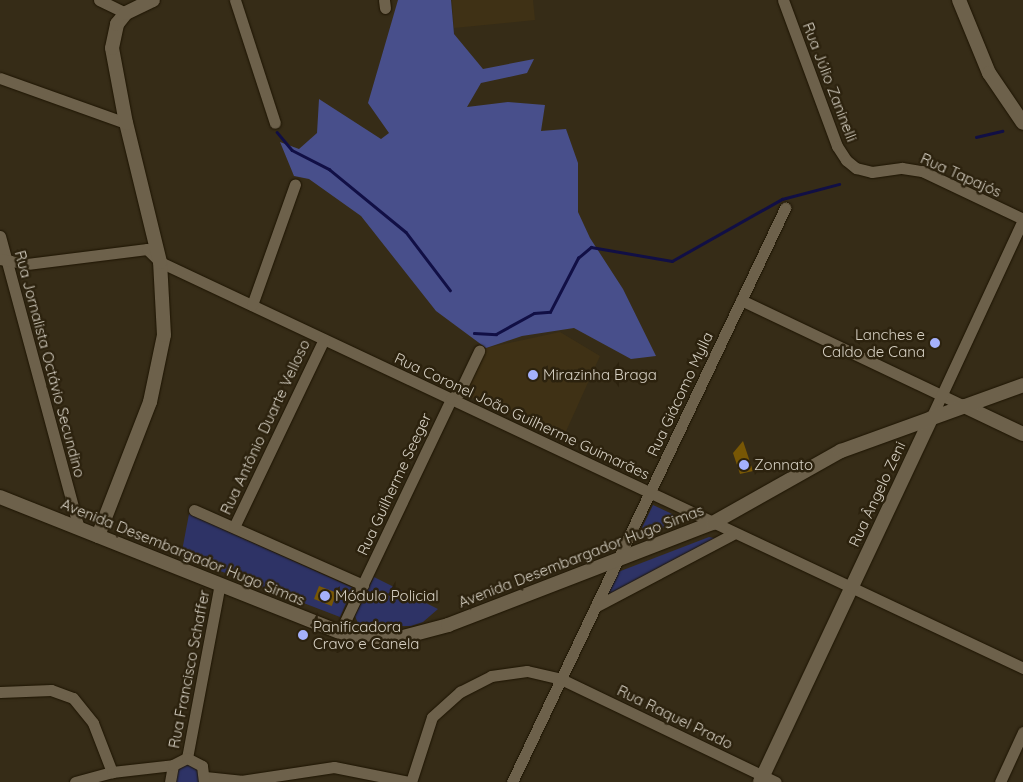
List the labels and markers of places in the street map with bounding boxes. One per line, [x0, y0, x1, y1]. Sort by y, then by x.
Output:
place label: Lanches e Caldo de Cana [822, 325, 925, 360]
marker: Lanches e Caldo de Cana [929, 337, 941, 349]
place label: Mirazinha Braga [543, 366, 657, 384]
marker: Mirazinha Braga [527, 369, 539, 381]
place label: Zonnato [754, 456, 813, 474]
marker: Zonnato [738, 459, 750, 471]
place label: Módulo Policial [335, 587, 439, 605]
marker: Módulo Policial [319, 590, 331, 602]
place label: Panificadora Cravo e Canela [313, 617, 419, 652]
marker: Panificadora Cravo e Canela [297, 629, 309, 641]

